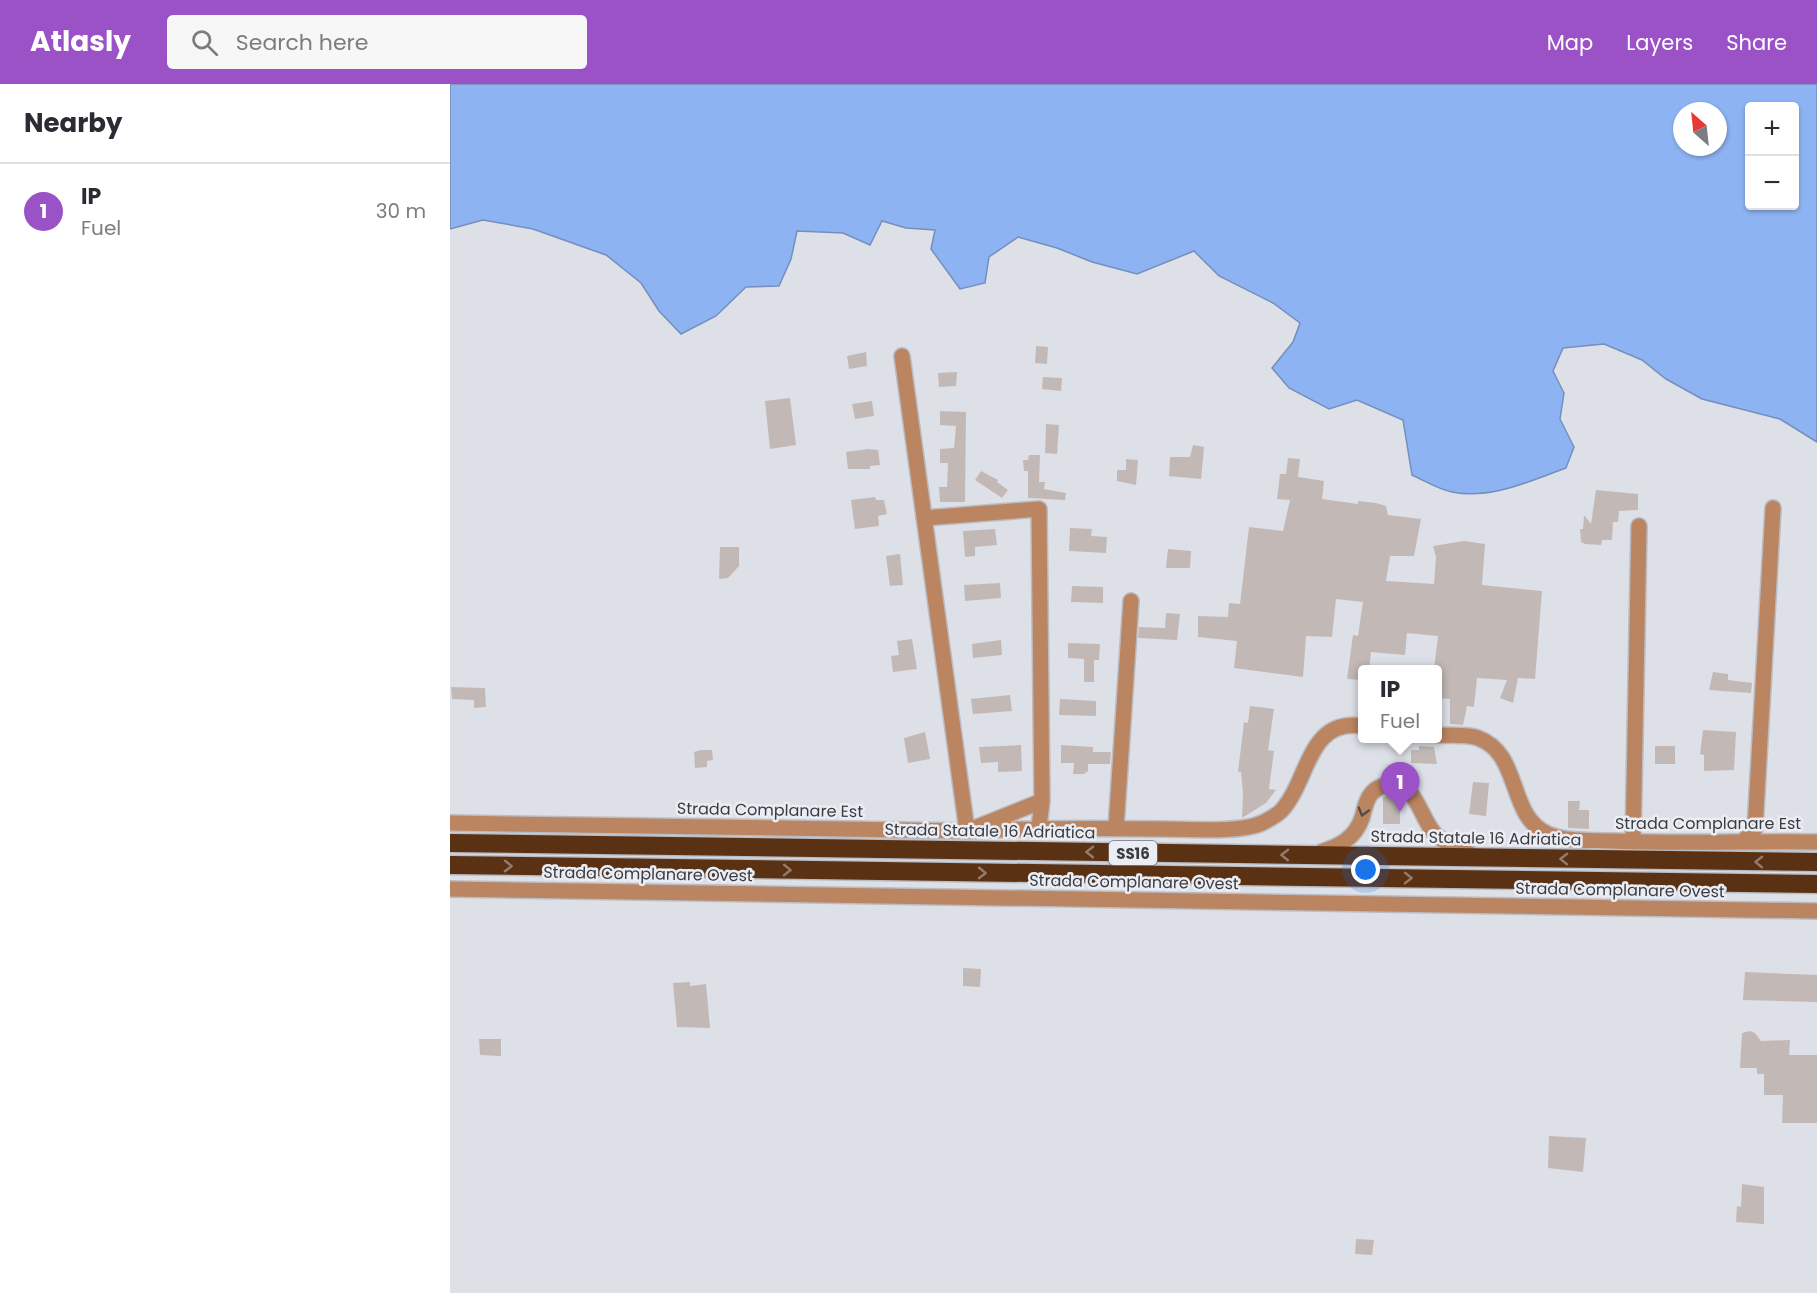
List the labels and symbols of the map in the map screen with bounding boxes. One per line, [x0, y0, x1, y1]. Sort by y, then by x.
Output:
north arrow [1673, 102, 1727, 156]
pin: 1 [1380, 762, 1420, 812]
street label: Strada Complanare Est [677, 797, 863, 823]
one-way arrow [1358, 806, 1370, 817]
street label: Strada Complanare Est [1615, 812, 1801, 835]
street label: Strada Statale 16 Adriatica [884, 818, 1096, 844]
street label: Strada Statale 16 Adriatica [1370, 825, 1582, 851]
road number: SS16 [1109, 841, 1157, 865]
one-way arrow [1085, 846, 1094, 858]
one-way arrow [1280, 849, 1289, 861]
one-way arrow [1559, 853, 1568, 865]
your location [1351, 855, 1380, 884]
one-way arrow [1754, 855, 1763, 868]
one-way arrow [504, 860, 513, 872]
street label: Strada Complanare Ovest [543, 861, 753, 887]
one-way arrow [783, 864, 792, 876]
one-way arrow [978, 866, 987, 879]
street label: Strada Complanare Ovest [1029, 869, 1239, 895]
one-way arrow [1404, 872, 1413, 884]
street label: Strada Complanare Ovest [1515, 877, 1725, 903]

